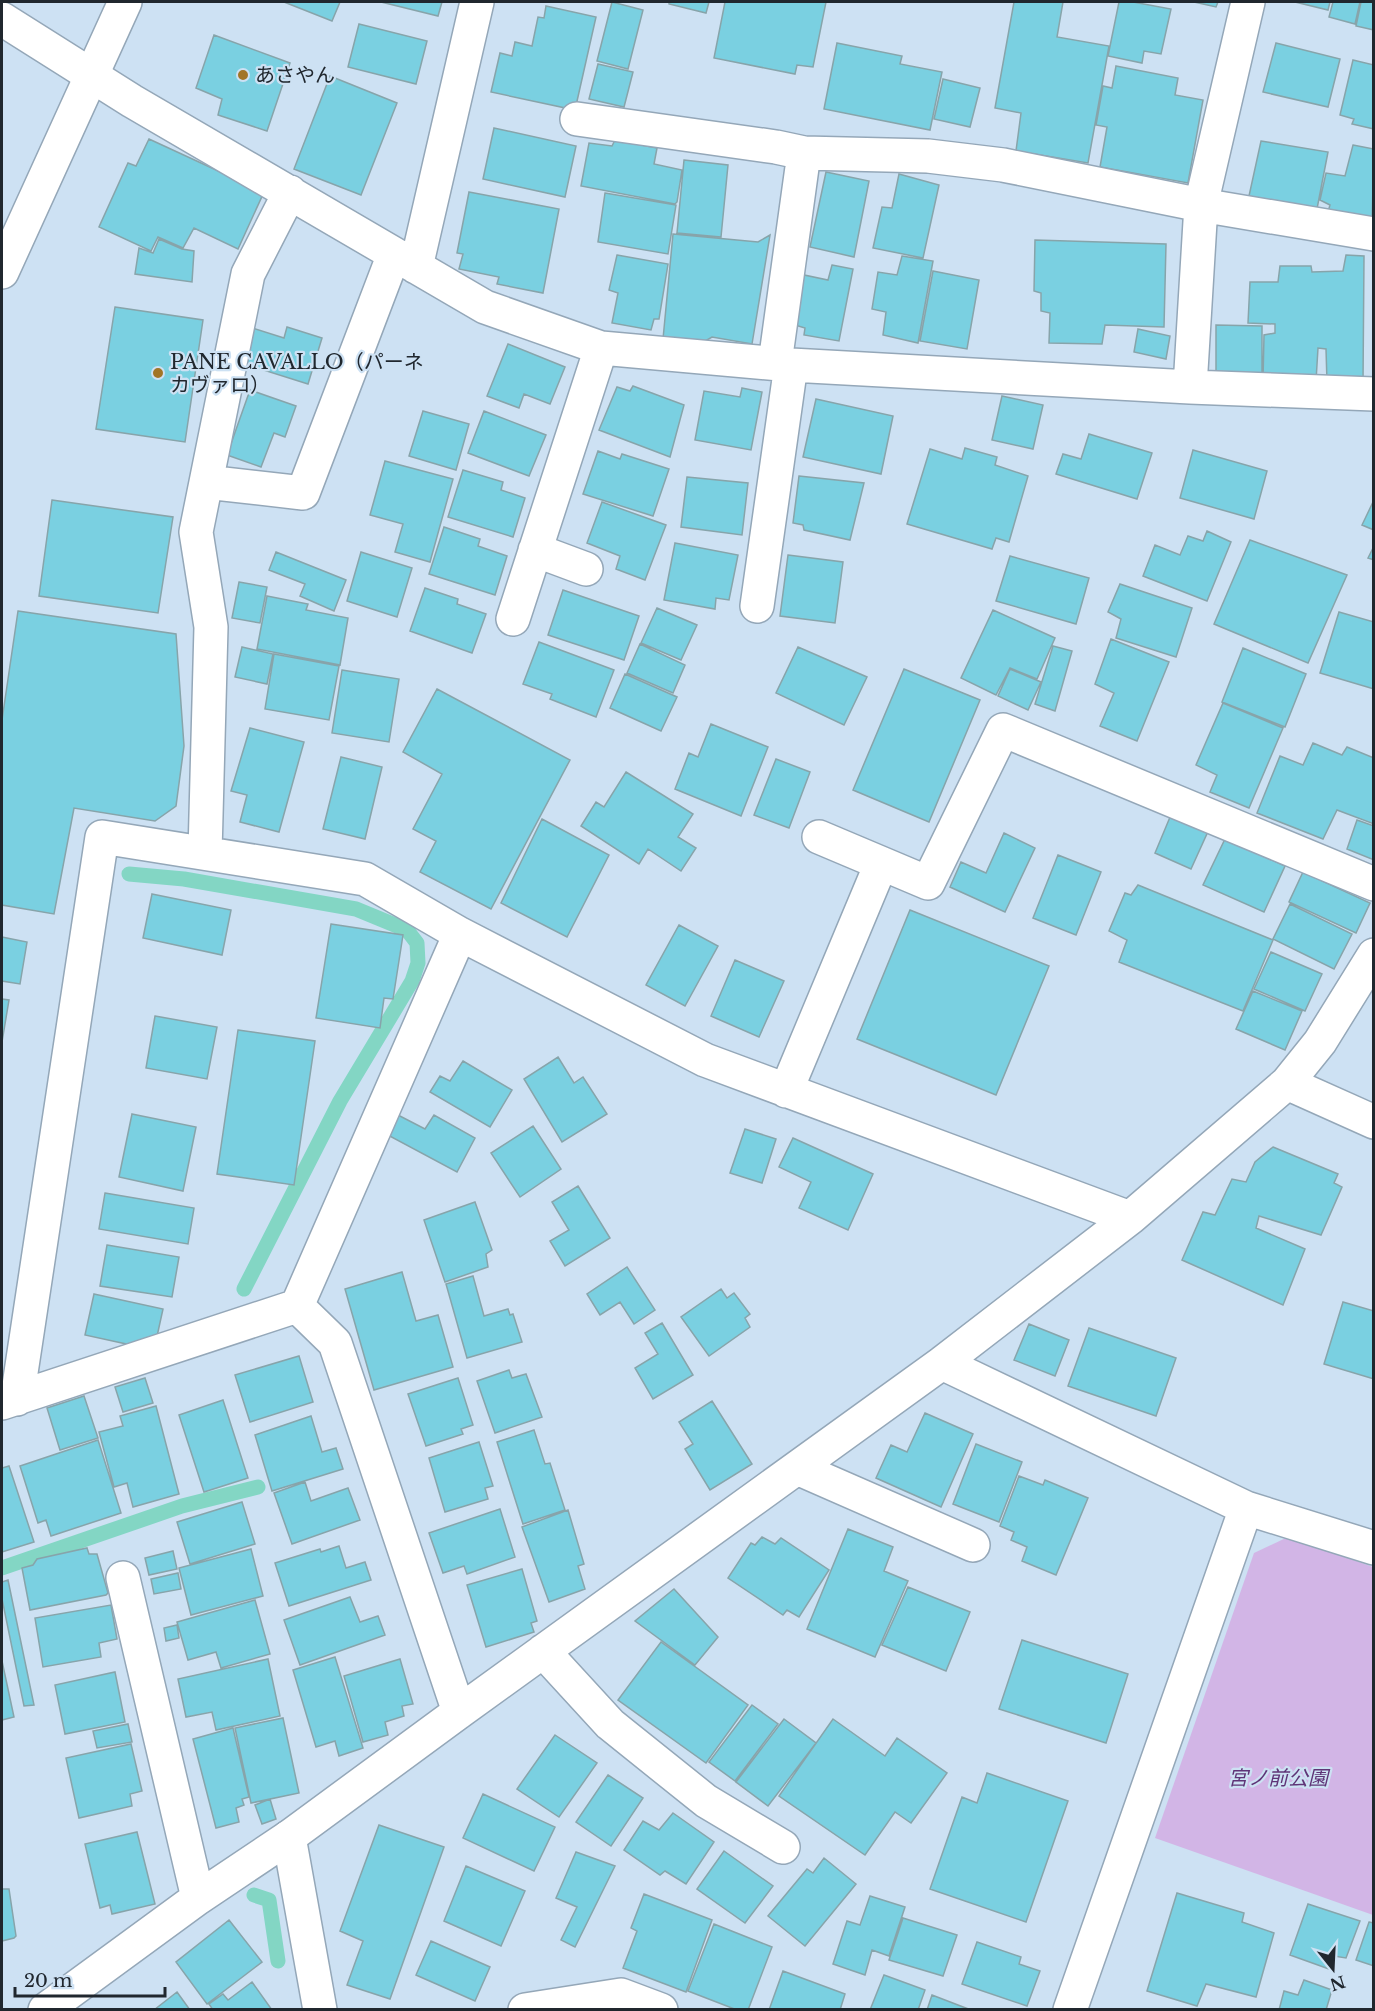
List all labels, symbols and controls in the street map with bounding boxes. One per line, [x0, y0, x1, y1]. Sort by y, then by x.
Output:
place label: あさやん [255, 63, 335, 87]
marker: あさやん [236, 68, 250, 82]
place label: PANE CAVALLO（パーネ カヴァロ） [170, 350, 424, 397]
marker: PANE CAVALLO（パーネ カヴァロ） [151, 366, 165, 380]
park label: 宮ノ前公園 [1228, 1766, 1331, 1790]
north arrow [1303, 1939, 1363, 1999]
scale bar [15, 1960, 165, 1998]
text: 20 m [24, 1970, 72, 1992]
text: N [1327, 1971, 1348, 1995]

